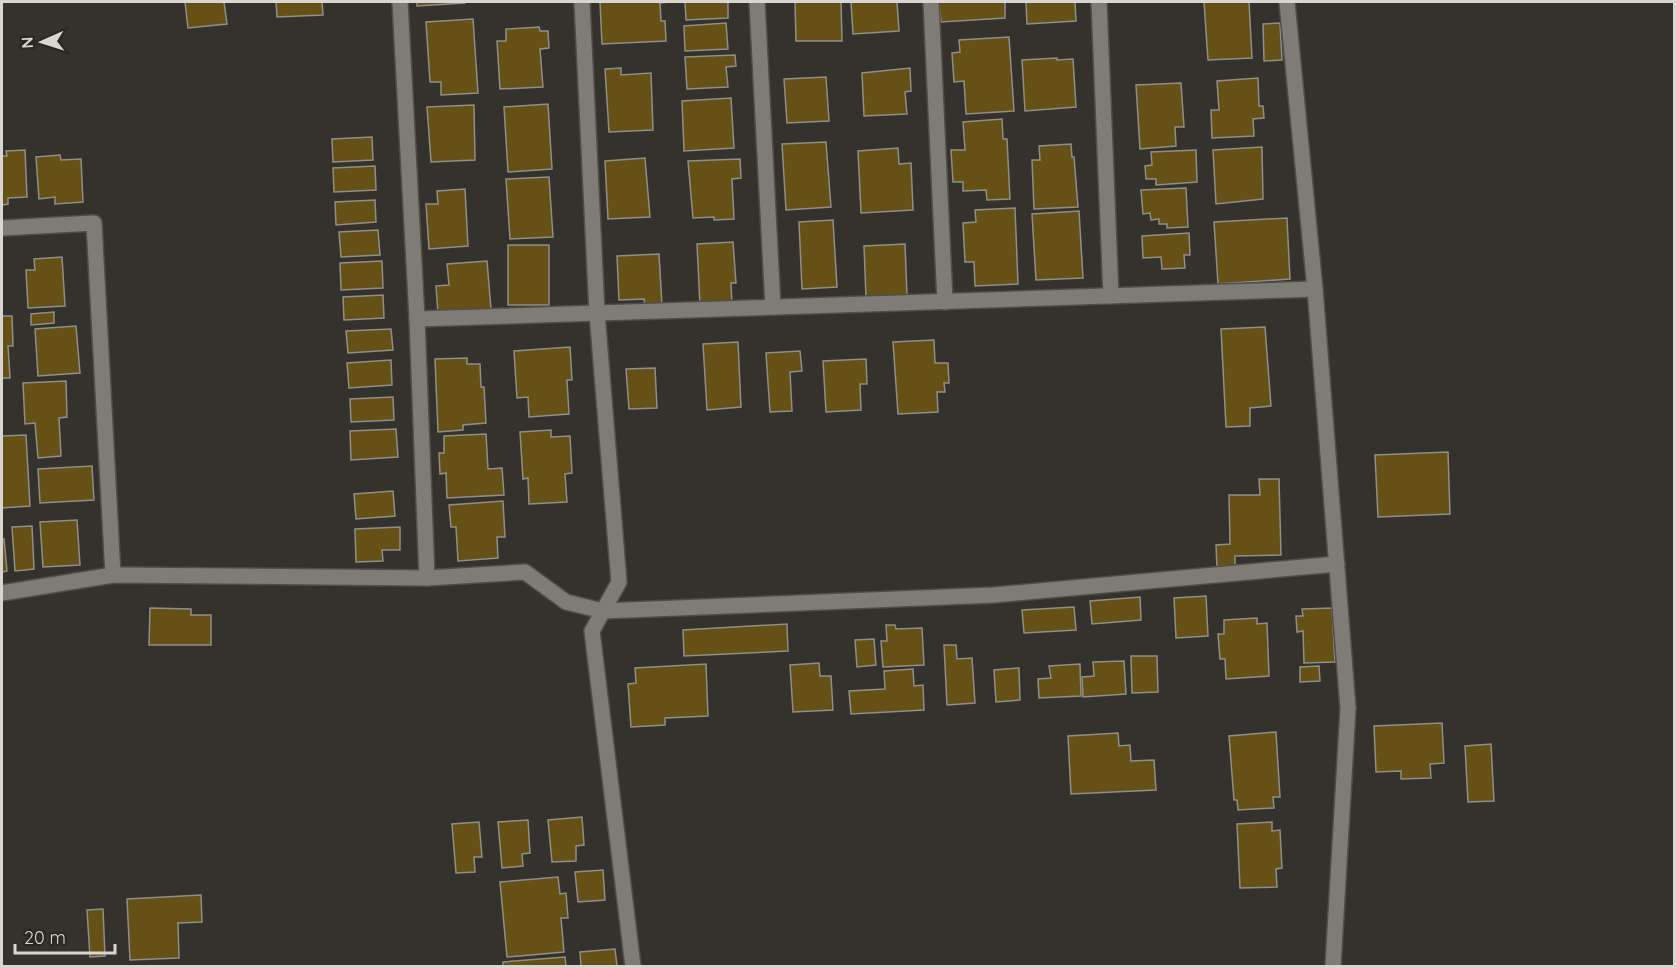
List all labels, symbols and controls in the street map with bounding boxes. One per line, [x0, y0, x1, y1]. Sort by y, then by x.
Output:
north arrow [12, 12, 72, 72]
text: N [17, 36, 37, 49]
scale bar [15, 917, 116, 955]
text: 20 m [24, 926, 66, 949]

